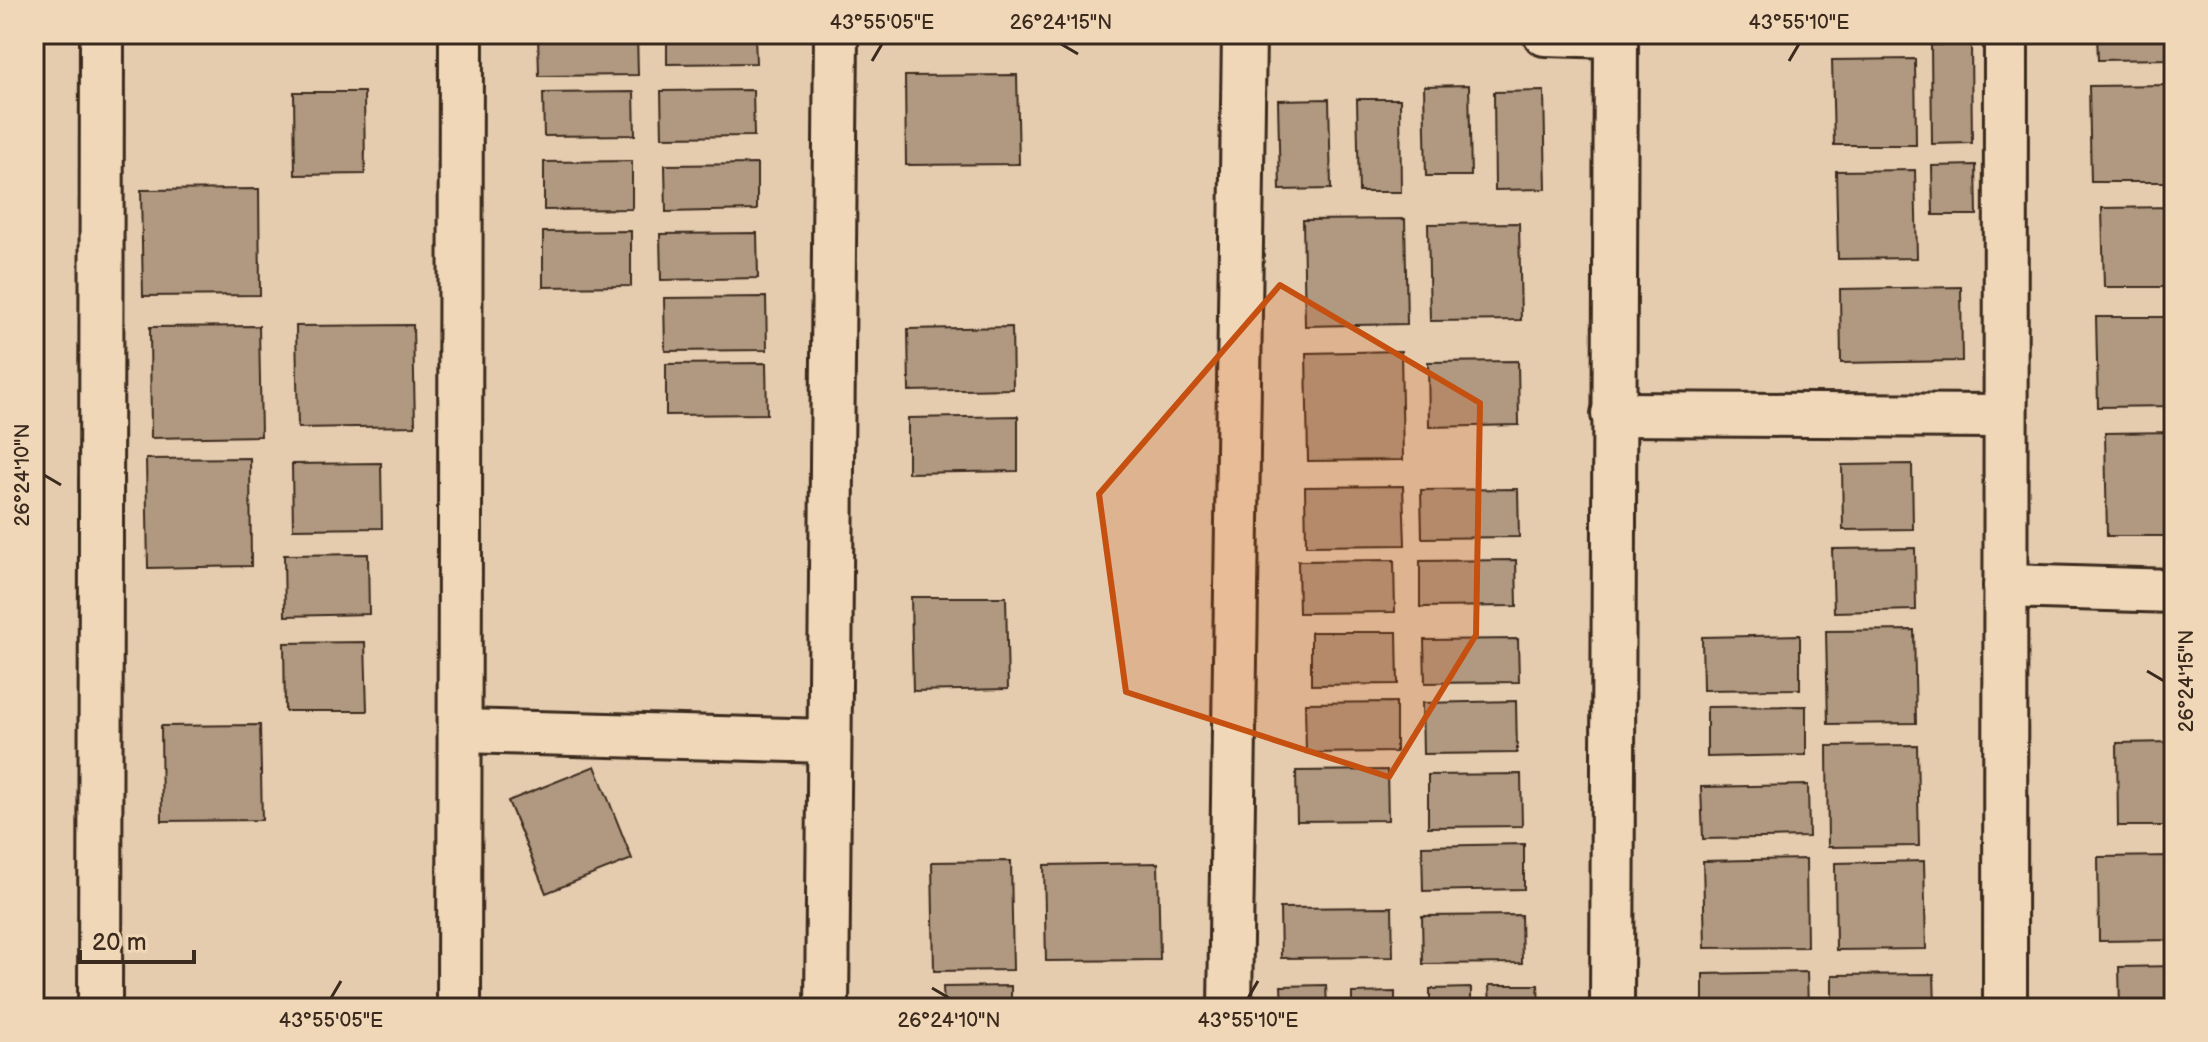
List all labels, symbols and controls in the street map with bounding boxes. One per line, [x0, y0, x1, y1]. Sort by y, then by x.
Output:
text: 43°55'05"E [830, 11, 934, 35]
text: 26°24'15"N [1010, 11, 1112, 35]
text: 43°55'10"E [1749, 11, 1849, 35]
text: 26°24'10"N [11, 423, 35, 527]
text: 26°24'15"N [2175, 630, 2199, 732]
scale bar [80, 914, 194, 964]
text: 20 m [92, 928, 147, 957]
text: 43°55'05"E [279, 1009, 383, 1033]
text: 26°24'10"N [897, 1009, 1001, 1033]
text: 43°55'10"E [1198, 1009, 1298, 1033]

